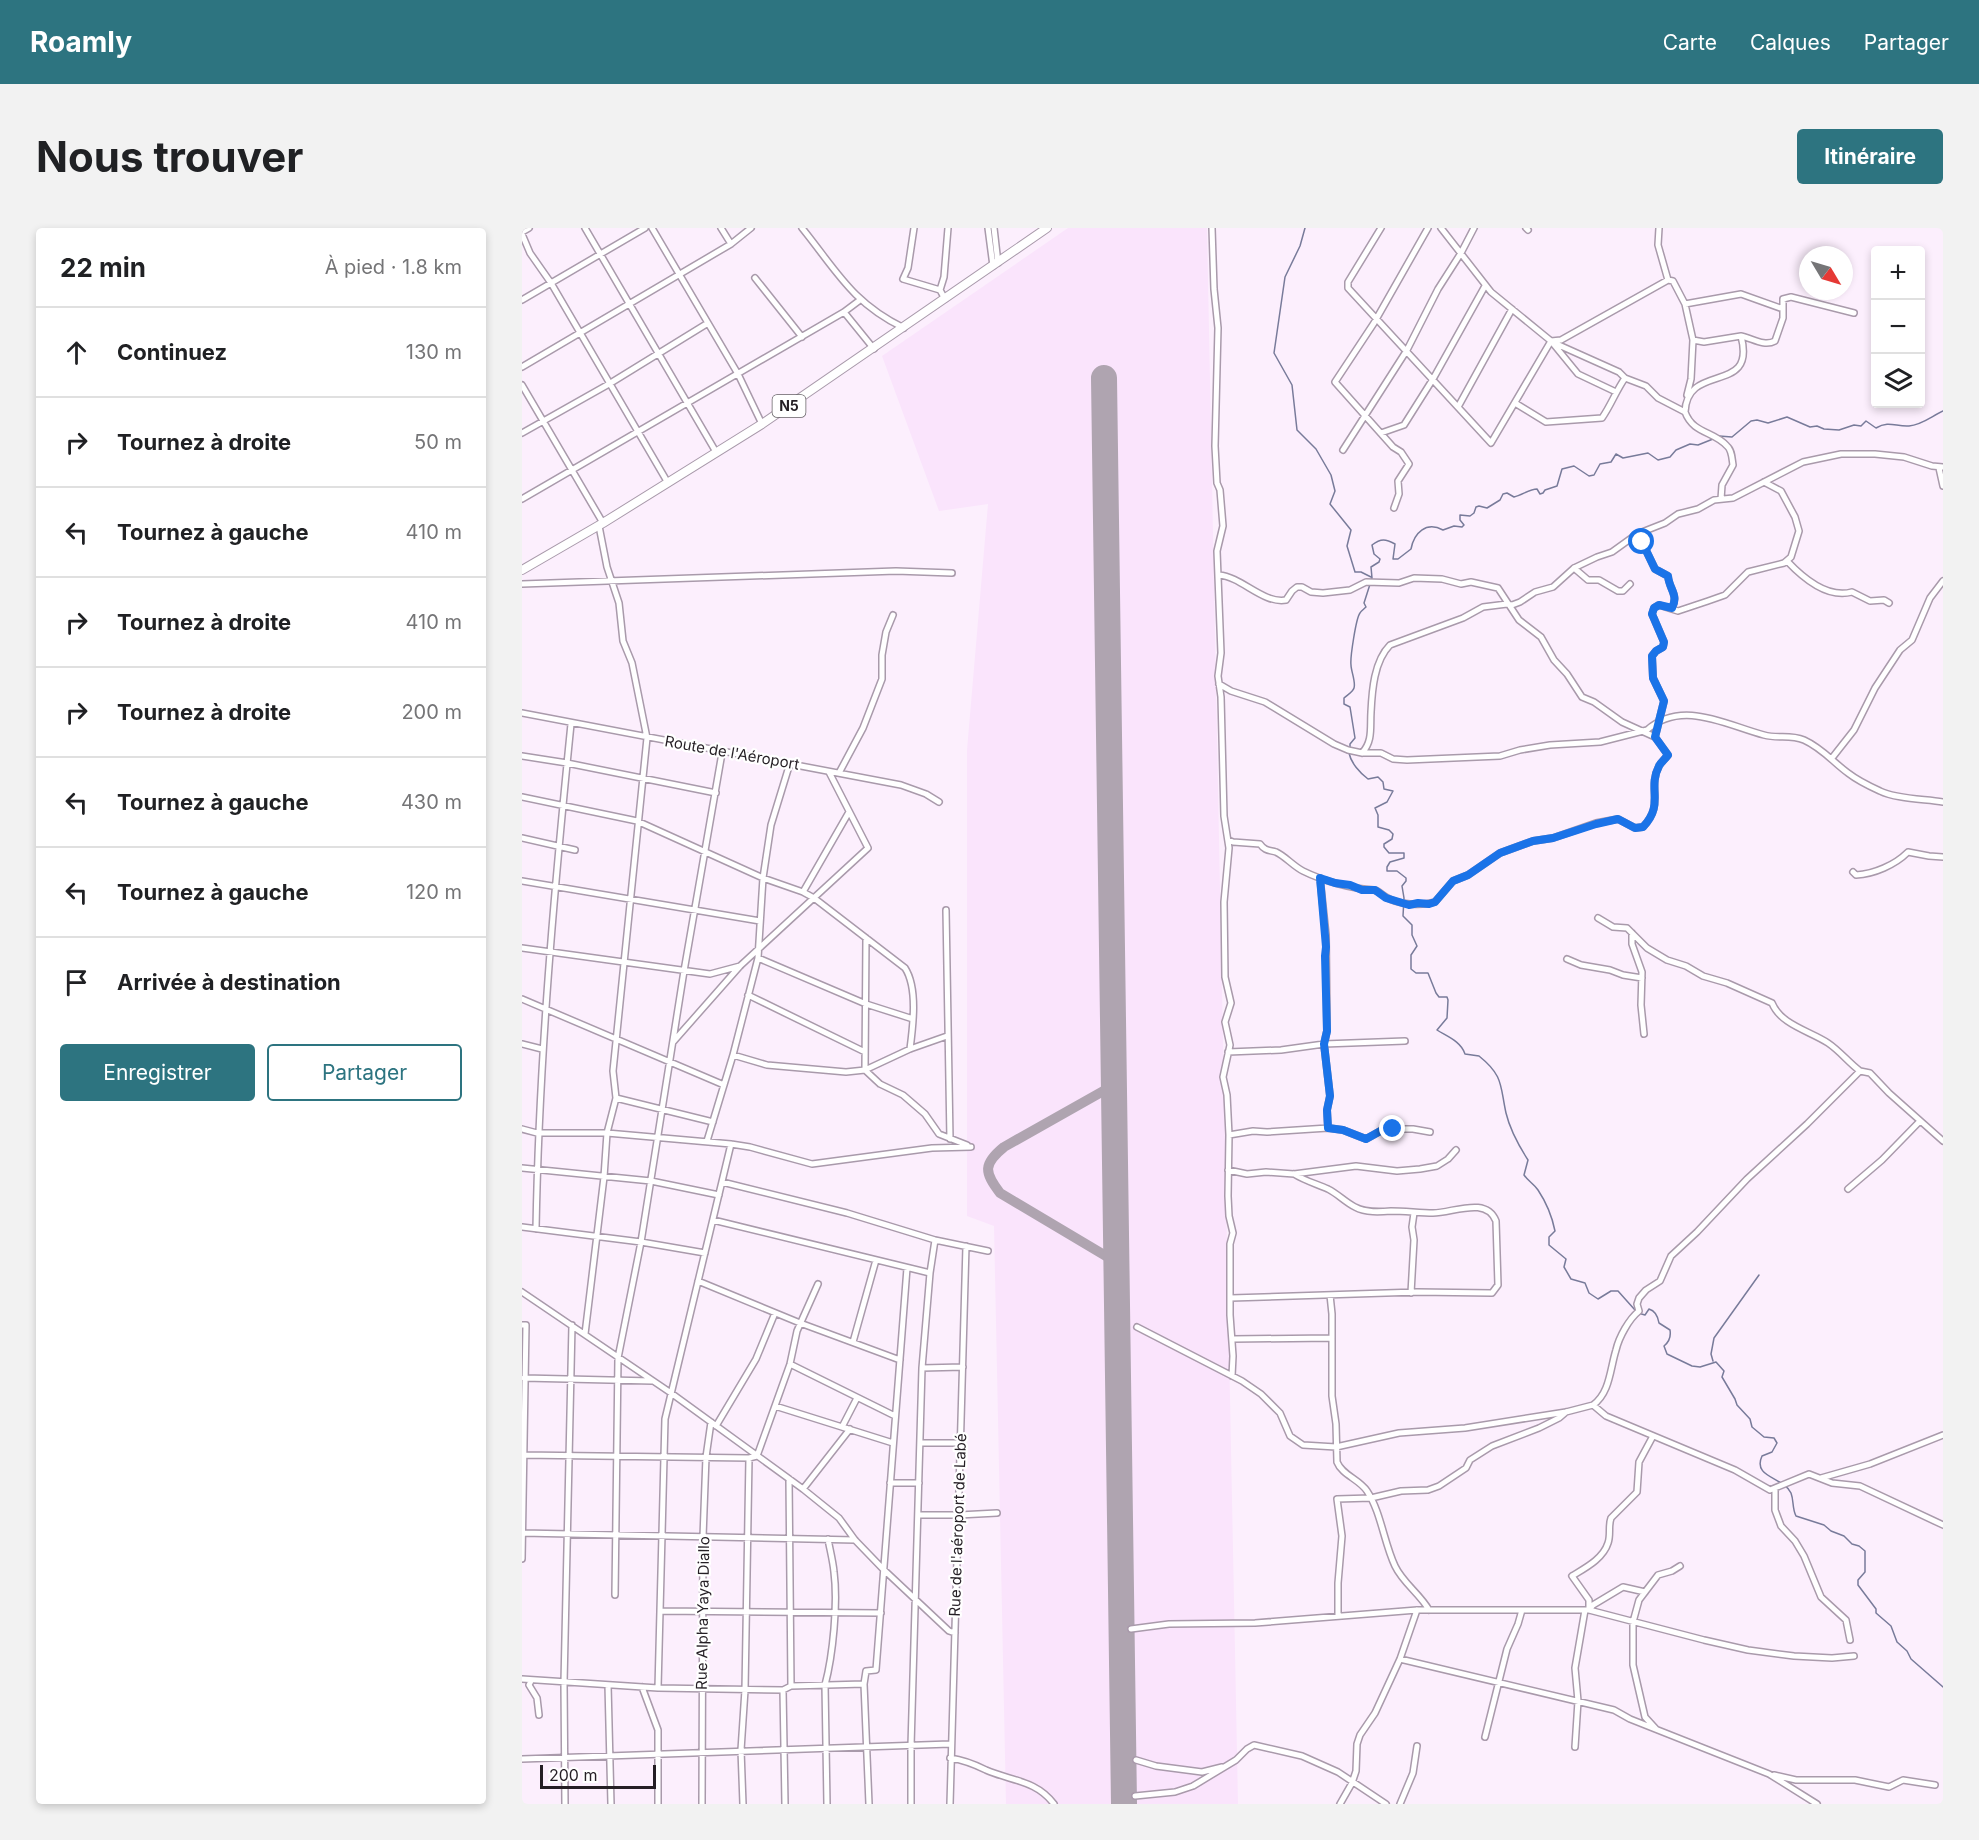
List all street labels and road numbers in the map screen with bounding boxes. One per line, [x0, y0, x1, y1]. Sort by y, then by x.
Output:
road number: N5 [772, 395, 806, 417]
street label: Route de l'Aéroport [663, 731, 801, 774]
street label: Rue de l'aéroport de Labé [945, 1433, 970, 1617]
street label: Rue Alpha Yaya Diallo [692, 1536, 713, 1690]

